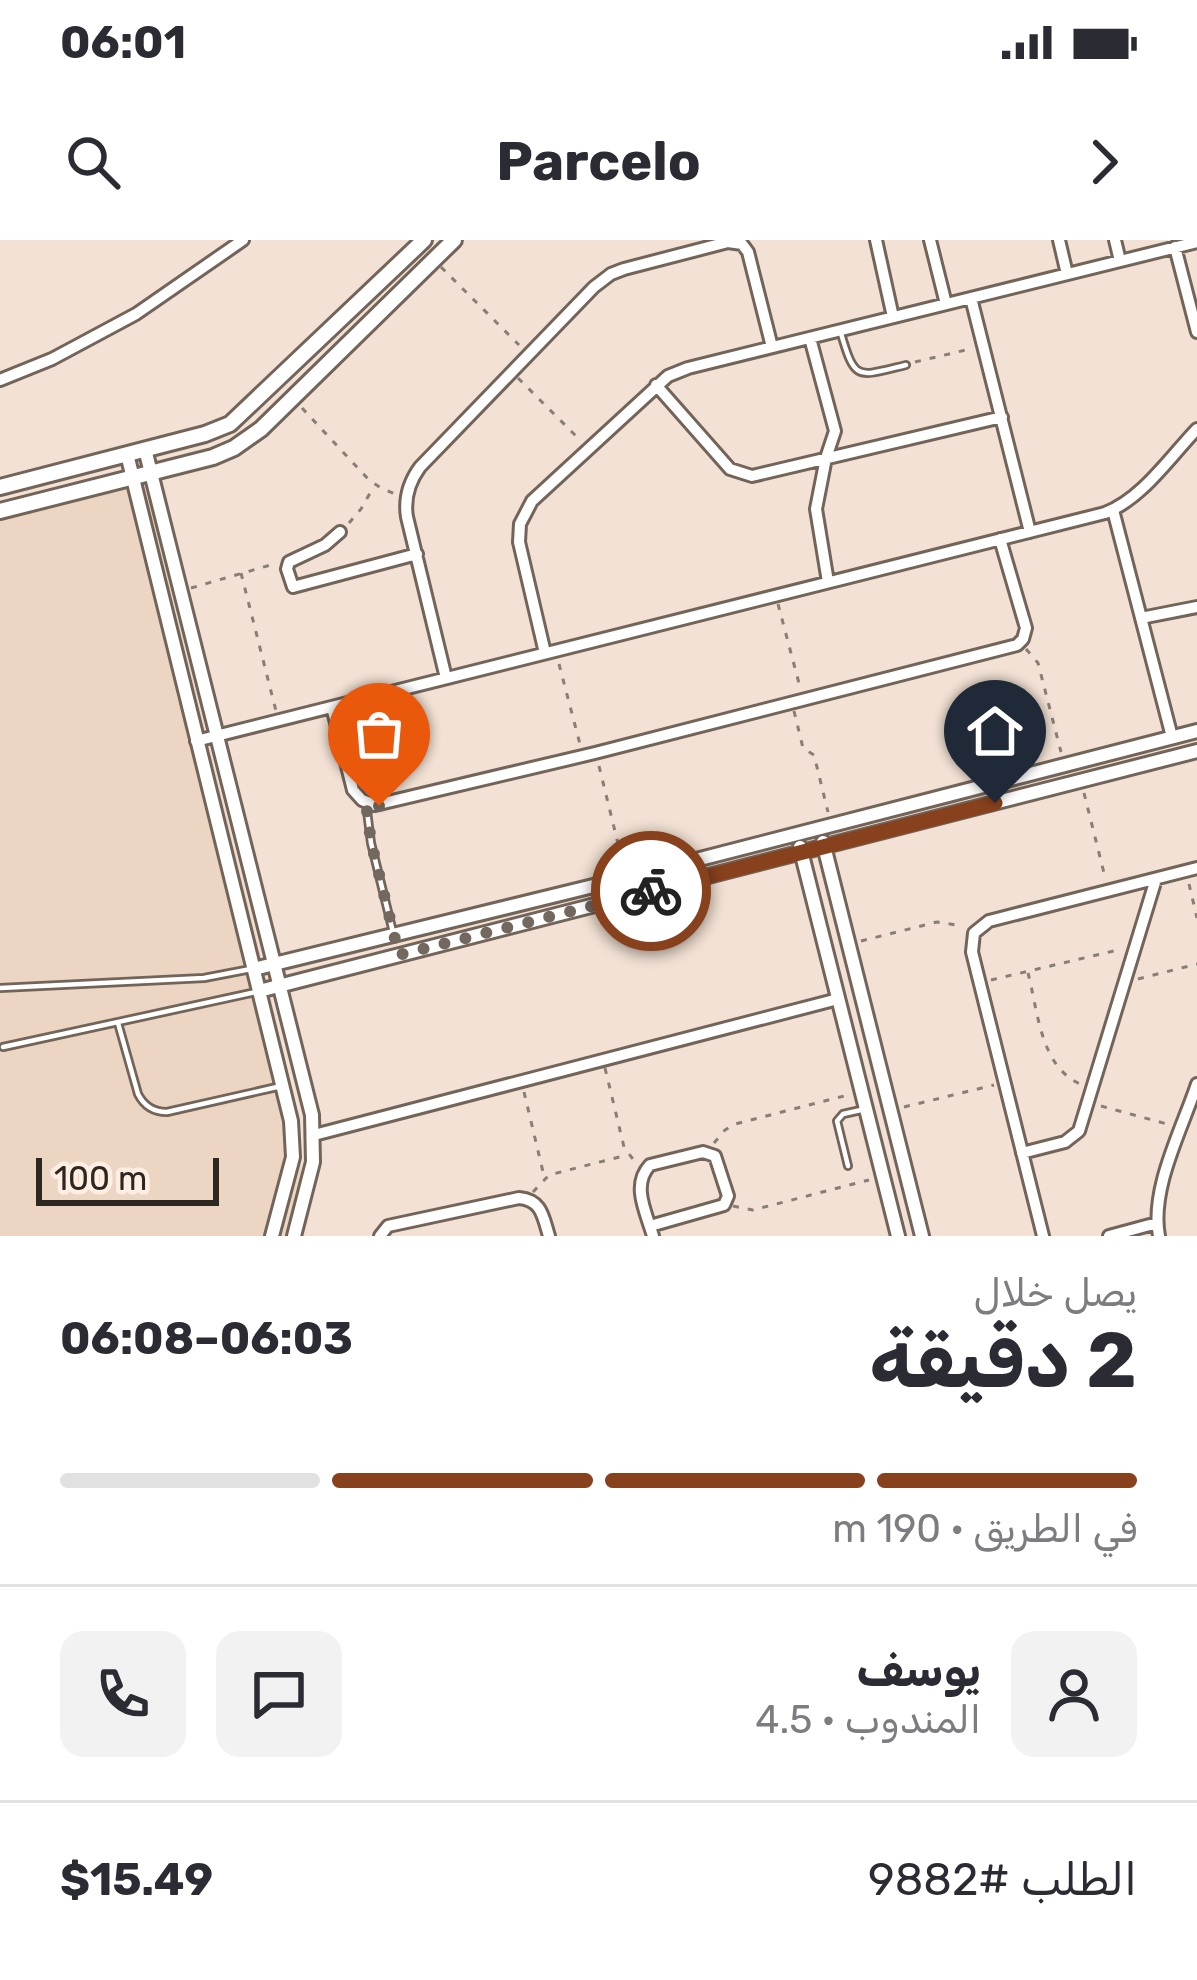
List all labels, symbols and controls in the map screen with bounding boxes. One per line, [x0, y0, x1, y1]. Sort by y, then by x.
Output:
text: 06:01 [60, 16, 186, 69]
icon: search [60, 129, 126, 195]
icon: forward [1071, 129, 1137, 195]
text: Parcelo [496, 130, 701, 194]
pin [944, 680, 1046, 803]
pin [328, 683, 430, 806]
icon: home [962, 698, 1028, 764]
icon: bag [346, 701, 412, 767]
courier [591, 831, 711, 951]
icon: bike [618, 858, 684, 924]
scale bar [36, 1152, 219, 1205]
text: 100 m [54, 1159, 147, 1198]
text: يصل خلال [974, 1270, 1137, 1316]
text: 06:03–06:08 [60, 1312, 353, 1365]
text: 2 دقيقة [869, 1314, 1137, 1407]
text: في الطريق · 190 m [832, 1506, 1137, 1552]
button: phone [60, 1631, 186, 1757]
button: chat [216, 1631, 342, 1757]
button: person [1011, 1631, 1137, 1757]
text: يوسف [856, 1644, 981, 1697]
text: المندوب · 4.5 [755, 1697, 981, 1743]
text: $15.49 [60, 1853, 213, 1906]
text: الطلب #9882 [868, 1853, 1137, 1906]

